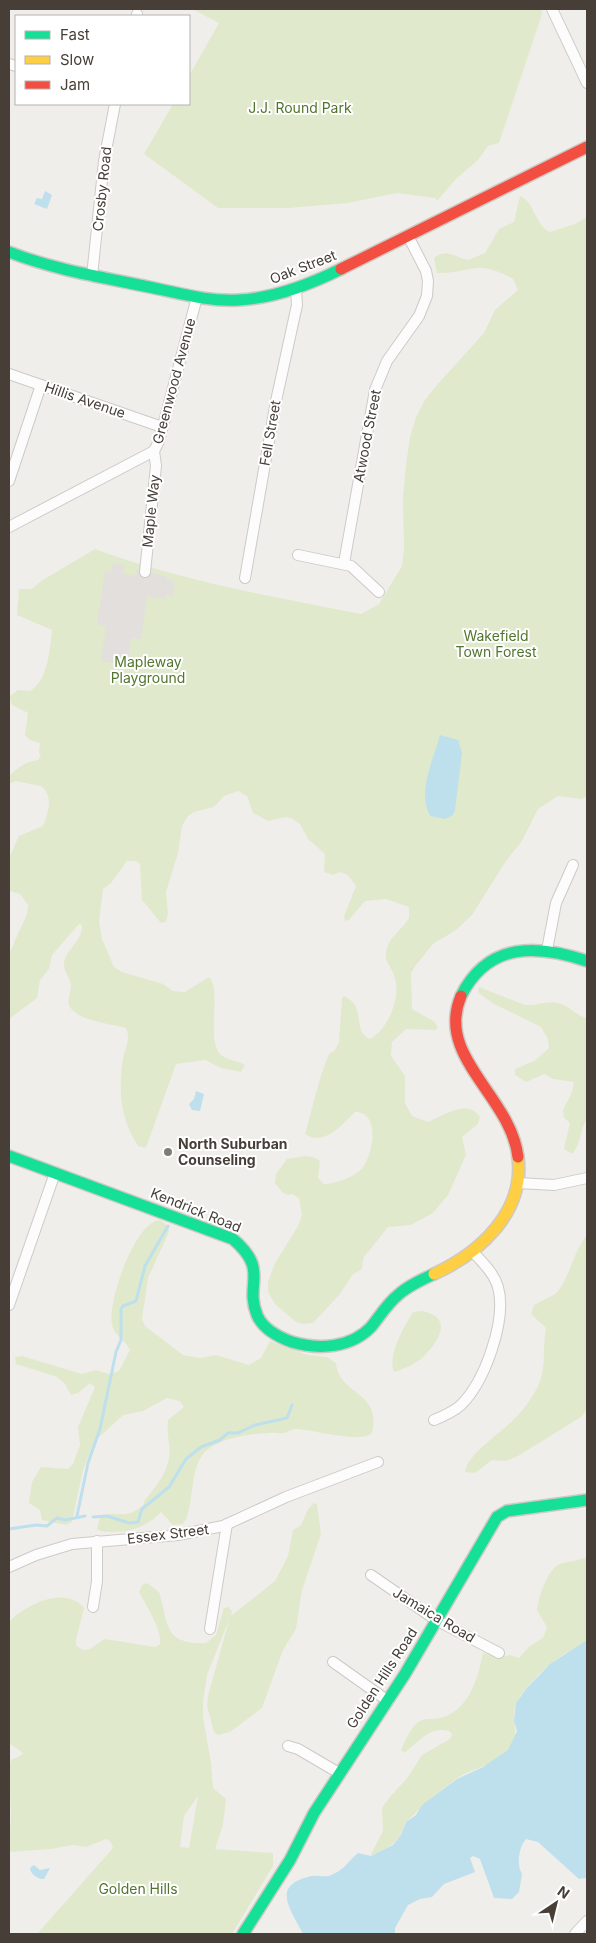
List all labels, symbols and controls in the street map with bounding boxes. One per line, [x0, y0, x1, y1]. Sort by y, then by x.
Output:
legend [15, 15, 190, 105]
text: Fast [60, 25, 90, 44]
text: Slow [60, 50, 94, 69]
text: Jam [60, 75, 90, 94]
park label: J.J. Round Park [248, 99, 352, 116]
street label: Crosby Road [89, 146, 114, 232]
street label: Oak Street [267, 246, 339, 287]
street label: Greenwood Avenue [149, 316, 199, 446]
street label: Hillis Avenue [42, 378, 128, 421]
street label: Atwood Street [349, 388, 384, 484]
street label: Fell Street [255, 398, 284, 467]
street label: Maple Way [138, 474, 163, 548]
park label: Wakefield Town Forest [455, 627, 537, 660]
park label: Mapleway Playground [111, 653, 185, 686]
place label: North Suburban Counseling [178, 1135, 288, 1168]
marker: North Suburban Counseling [162, 1146, 174, 1158]
street label: Kendrick Road [148, 1184, 244, 1235]
street label: Essex Street [126, 1520, 210, 1547]
street label: Jamaica Road [390, 1583, 479, 1646]
street label: Golden Hills Road [343, 1624, 421, 1731]
north arrow [531, 1878, 581, 1928]
park label: Golden Hills [98, 1880, 178, 1897]
text: N [554, 1882, 573, 1902]

